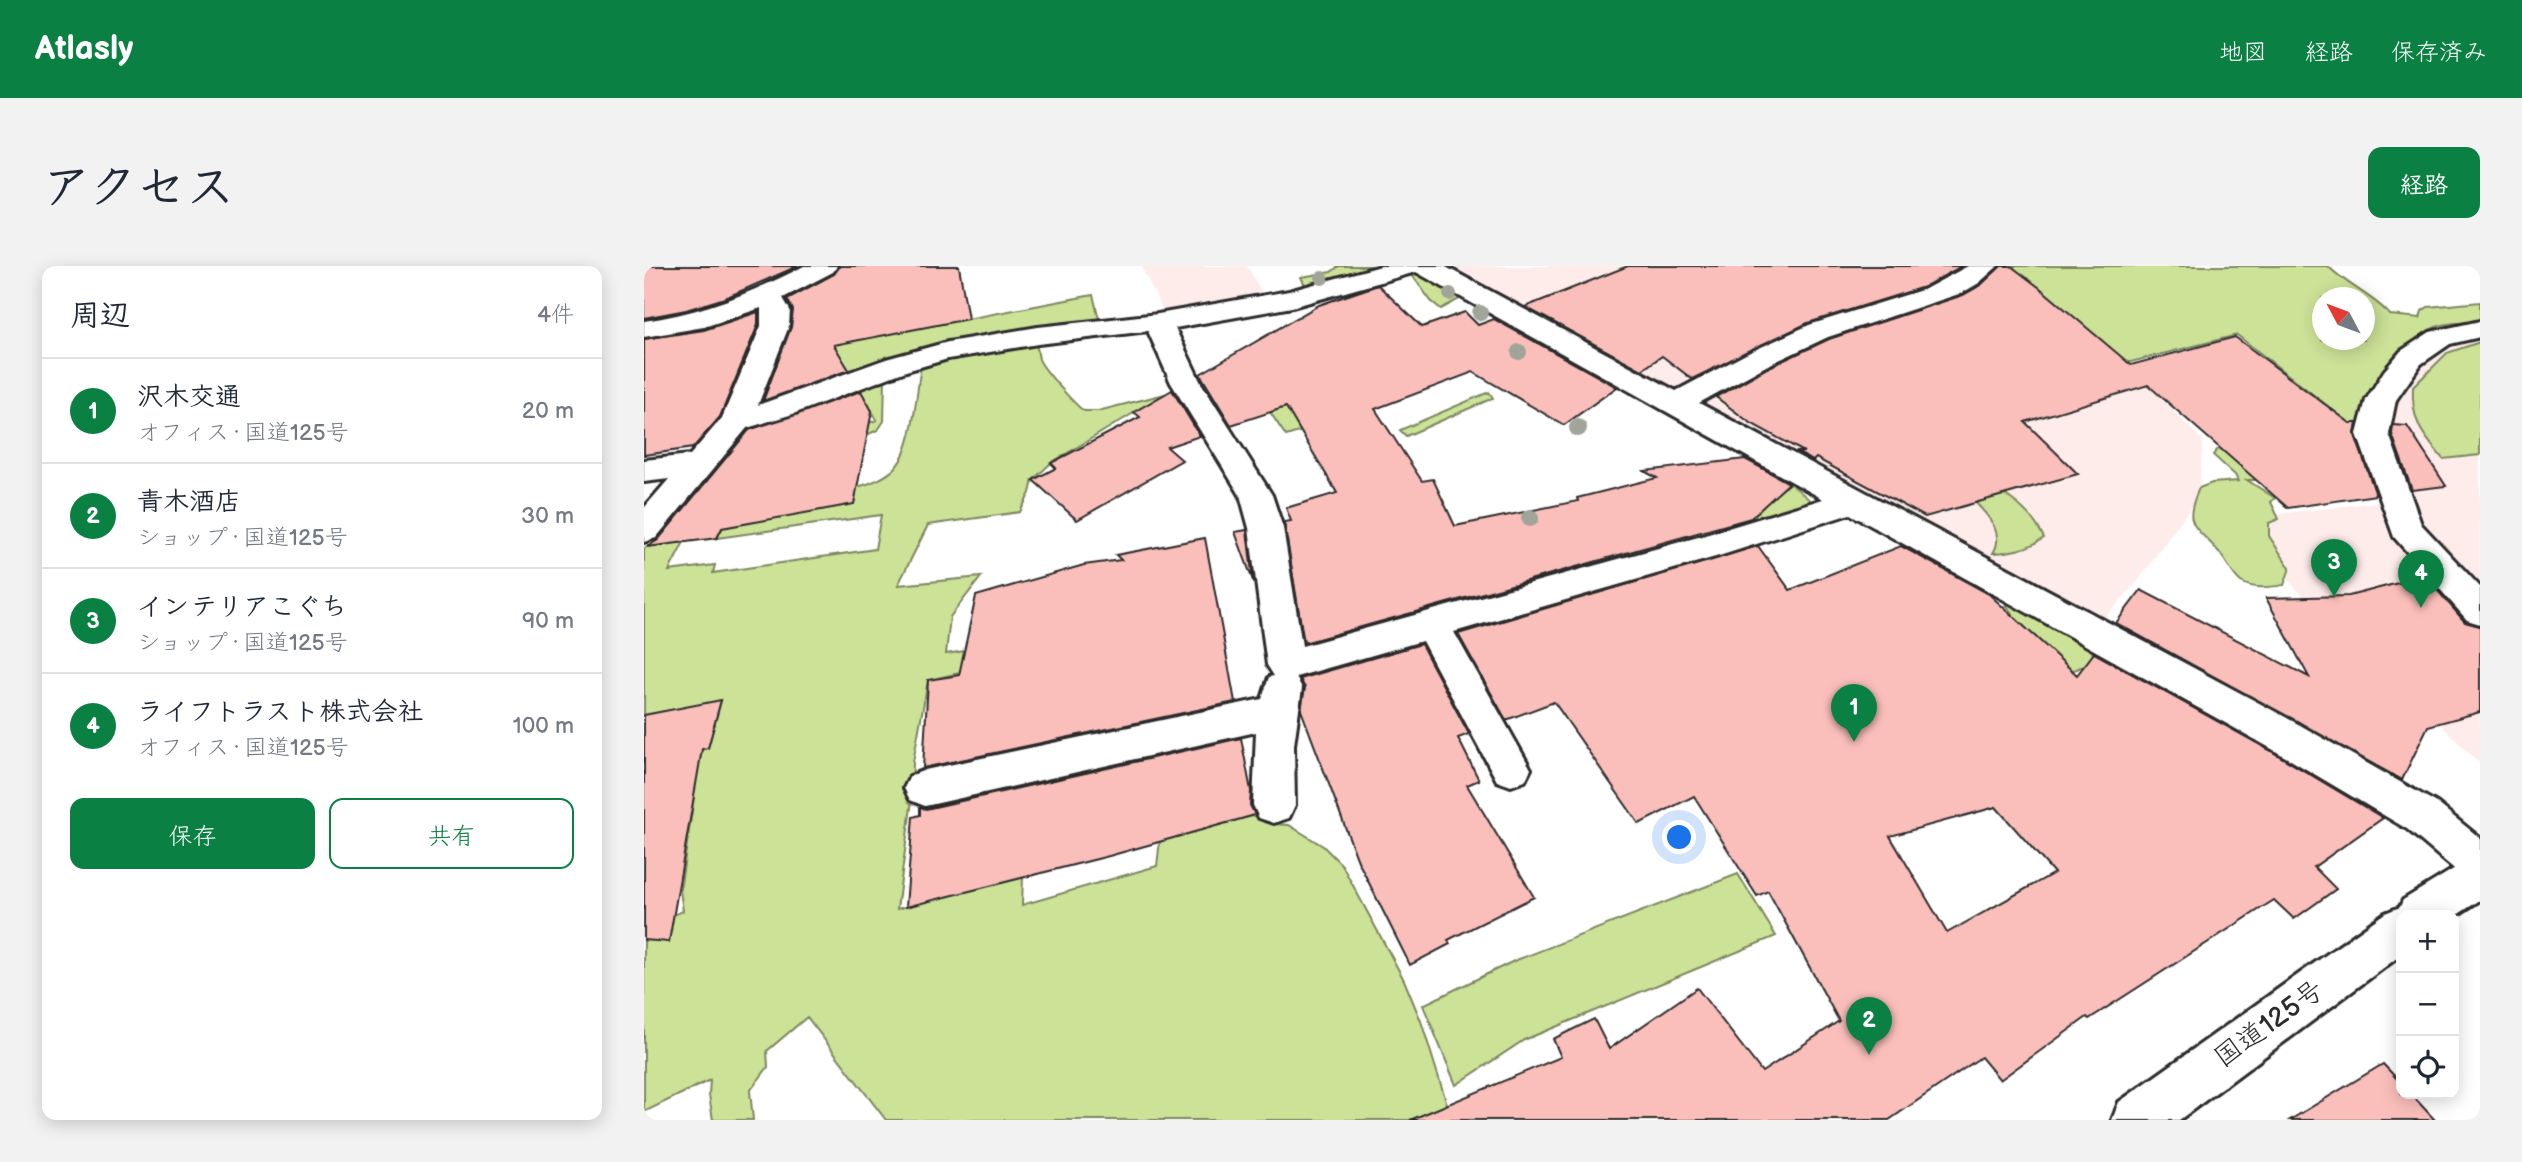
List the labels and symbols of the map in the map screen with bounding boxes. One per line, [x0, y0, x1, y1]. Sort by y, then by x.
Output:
north arrow [2312, 287, 2375, 350]
pin: 3 [2311, 539, 2357, 597]
pin: 4 [2398, 550, 2444, 608]
pin: 1 [1831, 684, 1877, 742]
your location [1662, 820, 1696, 854]
street label: 国道125号 [2208, 973, 2330, 1075]
pin: 2 [1846, 997, 1892, 1055]

